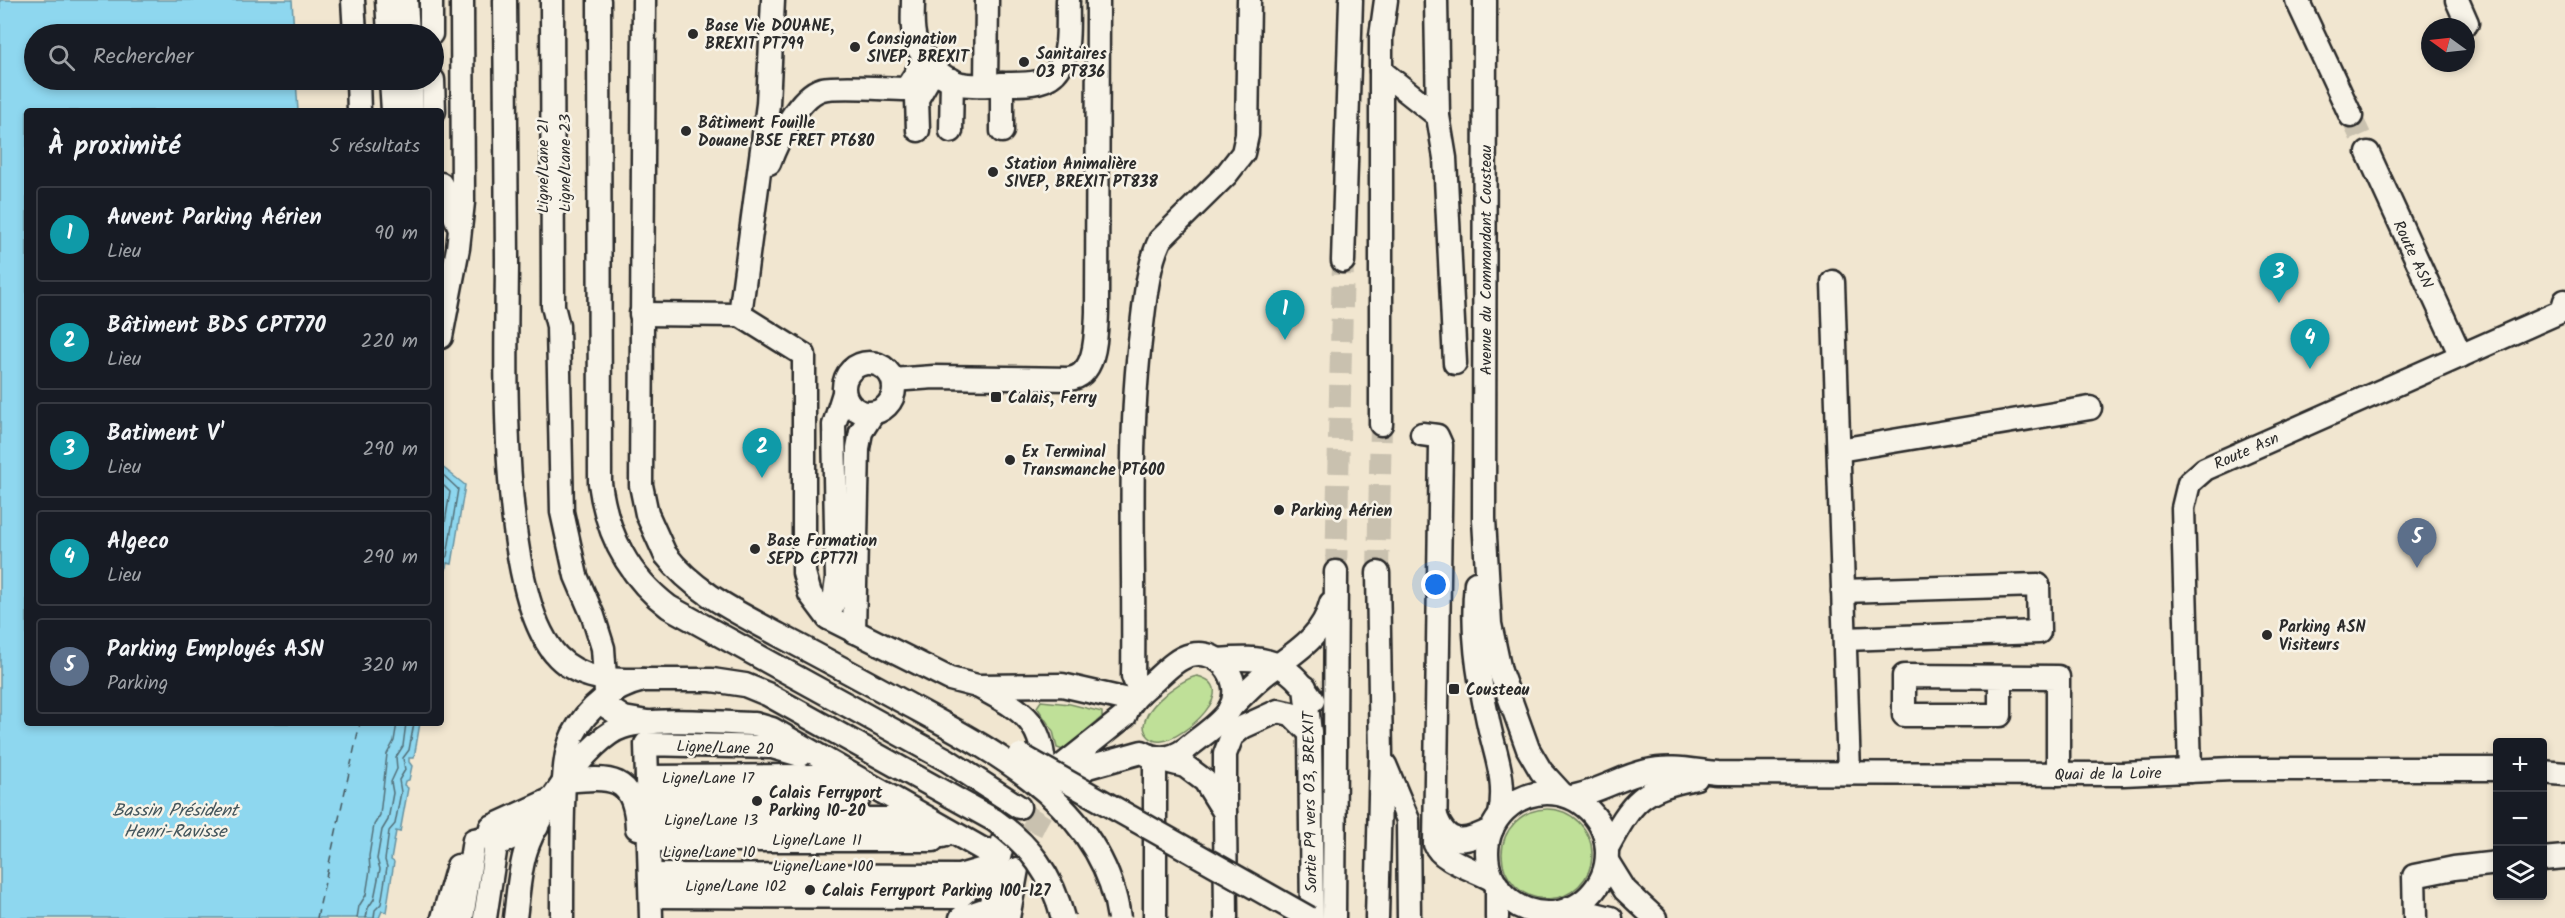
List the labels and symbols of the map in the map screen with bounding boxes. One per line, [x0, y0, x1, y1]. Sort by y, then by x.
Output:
place label: Base Vie DOUANE, BREXIT PT799 [705, 14, 835, 57]
north arrow [2421, 18, 2475, 72]
marker: Base Vie DOUANE, BREXIT PT799 [686, 27, 700, 41]
place label: Consignation SIVEP, BREXIT [867, 27, 970, 70]
marker: Consignation SIVEP, BREXIT [848, 40, 862, 54]
place label: Sanitaires O3 PT836 [1036, 42, 1107, 85]
marker: Sanitaires O3 PT836 [1017, 55, 1031, 69]
place label: Bâtiment Fouille Douane BSE FRET PT680 [698, 111, 875, 154]
street label: Ligne/Lane 23 [553, 114, 578, 212]
street label: Ligne/Lane 21 [531, 119, 556, 213]
marker: Bâtiment Fouille Douane BSE FRET PT680 [679, 124, 693, 138]
street label: Avenue du Commandant Cousteau [1474, 144, 1499, 375]
place label: Station Animalière SIVEP, BREXIT PT838 [1005, 152, 1159, 195]
marker: Station Animalière SIVEP, BREXIT PT838 [986, 165, 1000, 179]
street label: Route ASN [2386, 216, 2439, 293]
pin: 3 [2260, 254, 2298, 303]
pin: 1 [1266, 290, 1304, 340]
pin: 4 [2290, 320, 2330, 369]
place label: Calais, Ferry [1008, 386, 1097, 411]
marker: Calais, Ferry [989, 390, 1003, 404]
street label: Route Asn [2210, 426, 2283, 477]
pin: 2 [742, 428, 782, 478]
place label: Ex Terminal Transmanche PT600 [1022, 440, 1165, 483]
marker: Ex Terminal Transmanche PT600 [1003, 453, 1017, 467]
place label: Parking Aérien [1291, 499, 1393, 524]
marker: Parking Aérien [1272, 503, 1286, 517]
pin: 5 [2398, 518, 2436, 568]
place label: Base Formation SEPD CPT771 [767, 529, 877, 572]
marker: Base Formation SEPD CPT771 [748, 542, 762, 556]
your location [1421, 570, 1450, 599]
place label: Parking ASN Visiteurs [2279, 615, 2366, 658]
marker: Parking ASN Visiteurs [2260, 628, 2274, 642]
place label: Cousteau [1466, 678, 1530, 703]
marker: Cousteau [1447, 682, 1461, 696]
street label: Sortie P9 vers O3, BREXIT [1296, 710, 1325, 893]
street label: Ligne/Lane 20 [676, 734, 774, 763]
street label: Quai de la Loire [2054, 761, 2162, 788]
street label: Ligne/Lane 17 [662, 766, 755, 791]
place label: Calais Ferryport Parking 10-20 [769, 781, 883, 824]
marker: Calais Ferryport Parking 10-20 [750, 794, 764, 808]
water label: Bassin Président Henri-Ravisse [112, 797, 241, 847]
street label: Ligne/Lane 13 [664, 808, 758, 833]
street label: Ligne/Lane 11 [772, 828, 862, 853]
street label: Ligne/Lane 10 [663, 840, 755, 865]
street label: Ligne/Lane 100 [773, 854, 873, 879]
street label: Ligne/Lane 102 [685, 874, 787, 899]
place label: Calais Ferryport Parking 100-127 [822, 879, 1051, 904]
marker: Calais Ferryport Parking 100-127 [803, 883, 817, 897]

